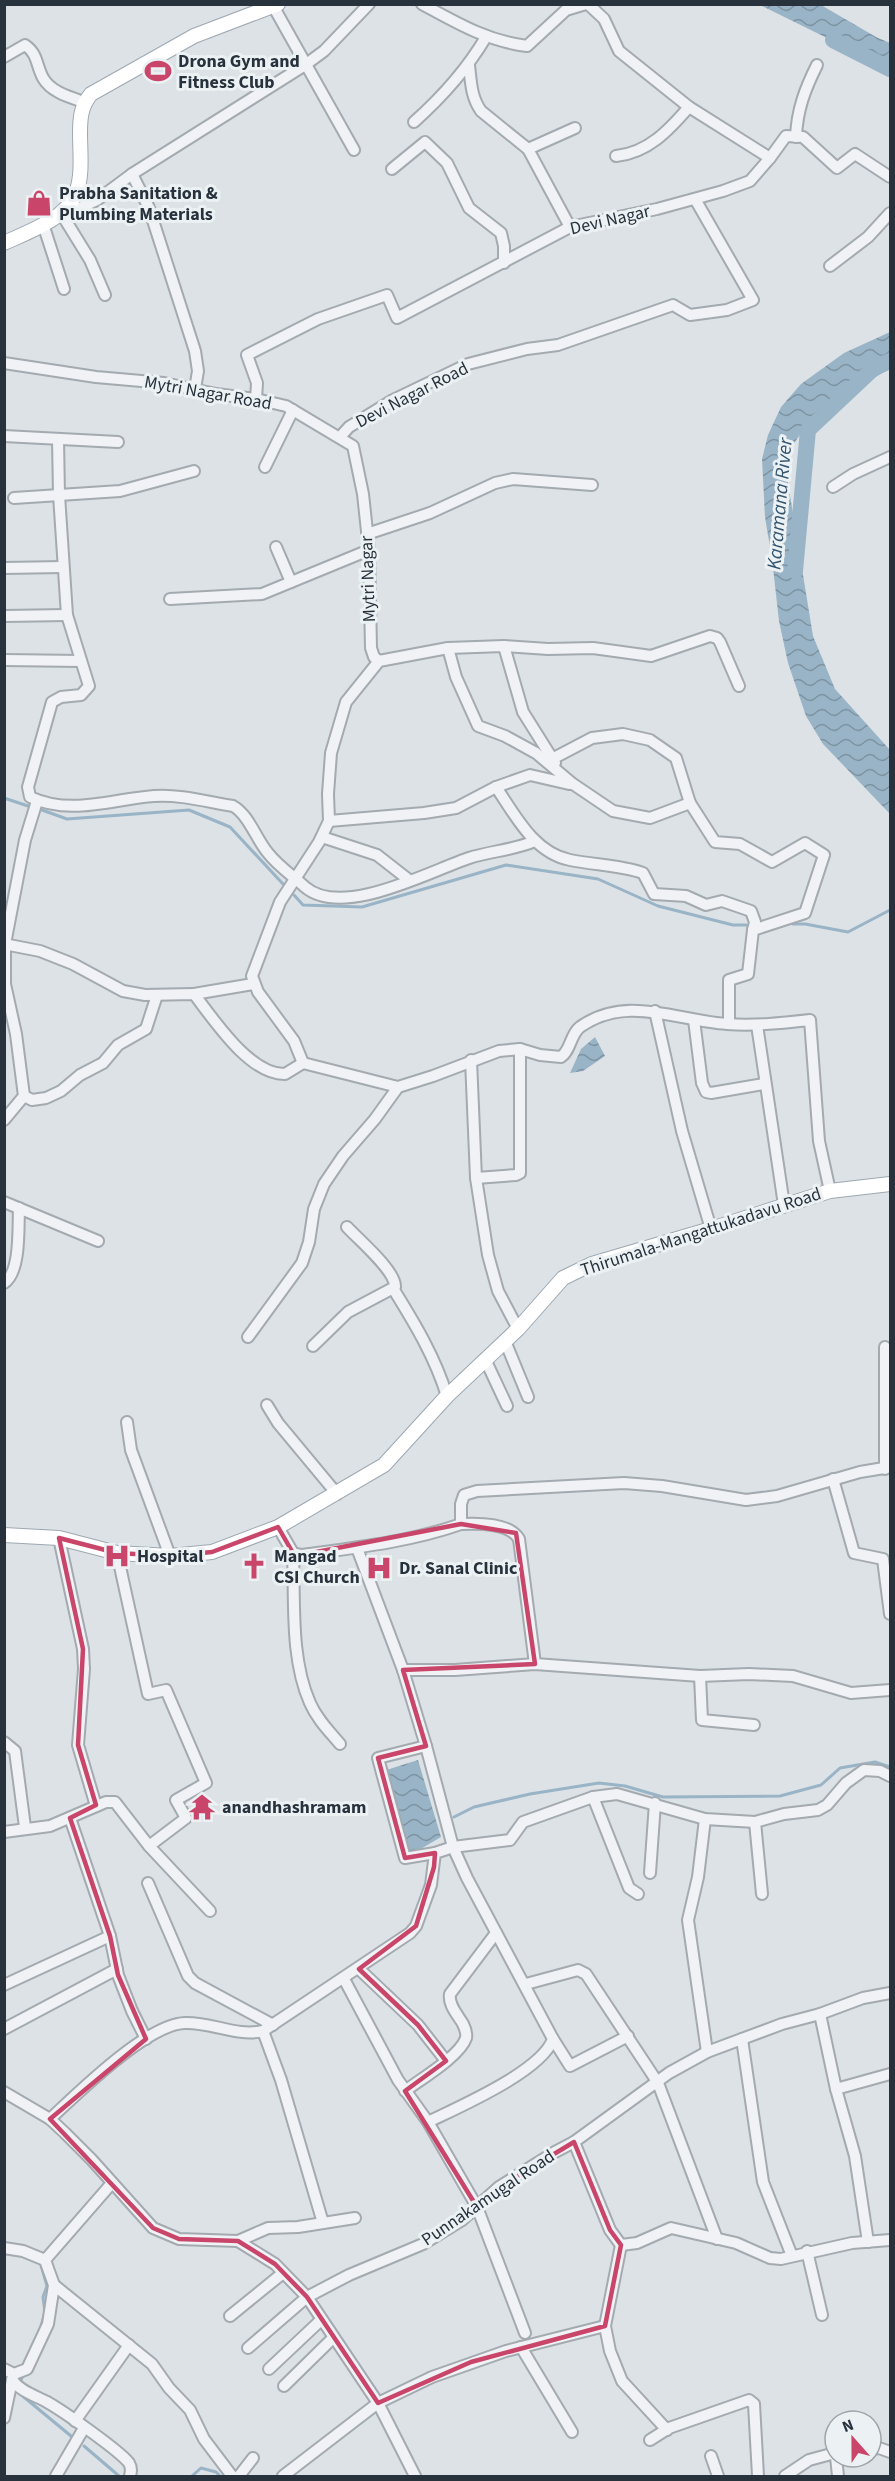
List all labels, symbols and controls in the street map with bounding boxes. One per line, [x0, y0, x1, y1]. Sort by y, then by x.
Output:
place label: Drona Gym and Fitness Club [178, 49, 300, 95]
sports icon: Drona Gym and Fitness Club [143, 56, 173, 86]
place label: Prabha Sanitation & Plumbing Materials [59, 181, 218, 227]
shop icon: Prabha Sanitation & Plumbing Materials [24, 188, 54, 218]
street label: Devi Nagar [568, 199, 653, 241]
street label: Devi Nagar Road [351, 356, 473, 434]
street label: Mytri Nagar Road [142, 369, 274, 417]
water label: Karamana River [760, 436, 800, 571]
street label: Mytri Nagar [354, 535, 382, 623]
street label: Thirumala-Mangattukadavu Road [577, 1181, 825, 1283]
hospital icon: Hospital [102, 1541, 132, 1571]
place label: Hospital [137, 1544, 203, 1569]
place label: Mangad CSI Church [274, 1544, 360, 1590]
church icon: Mangad CSI Church [239, 1551, 269, 1581]
hospital icon: Dr. Sanal Clinic [364, 1553, 394, 1583]
place label: Dr. Sanal Clinic [399, 1556, 518, 1581]
temple icon: anandhashramam [187, 1792, 217, 1822]
place label: anandhashramam [222, 1795, 366, 1820]
street label: Punnakamugal Road [416, 2144, 560, 2252]
north arrow [823, 2409, 883, 2469]
text: N [839, 2414, 857, 2438]

